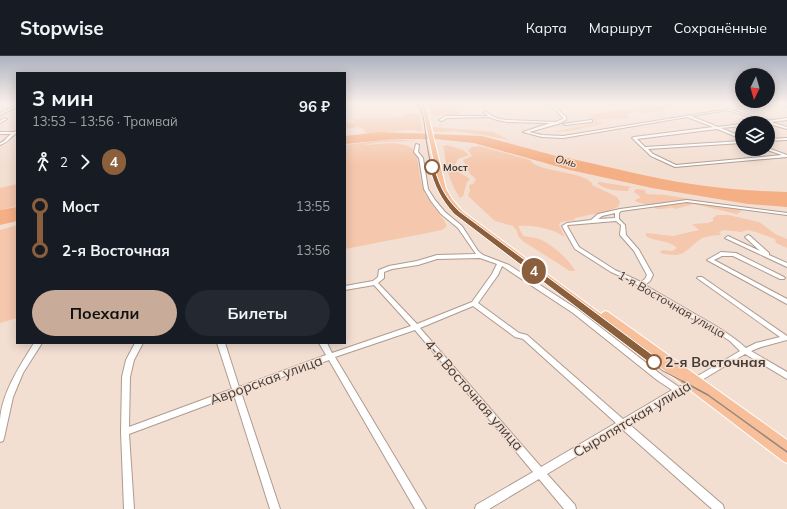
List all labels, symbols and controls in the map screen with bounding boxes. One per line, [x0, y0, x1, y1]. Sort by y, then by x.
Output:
text: Stopwise [20, 16, 104, 40]
text: Карта [526, 19, 567, 37]
text: Маршрут [589, 19, 652, 37]
text: Сохранённые [674, 19, 767, 37]
north arrow [735, 68, 775, 108]
map controls [735, 68, 775, 156]
text: 3 мин [32, 84, 94, 112]
text: 96 ₽ [299, 97, 330, 116]
text: 13:53 – 13:56 · Трамвай [32, 113, 178, 129]
button: layers [735, 116, 775, 156]
icon: walk [32, 151, 54, 173]
icon: forward [74, 151, 96, 173]
water label: Омь [554, 152, 578, 170]
text: 4 [110, 153, 118, 171]
text: 2 [60, 154, 68, 170]
marker: Мост [424, 159, 440, 175]
place label: Мост [443, 161, 468, 174]
text: Мост [62, 197, 99, 216]
text: 13:55 [296, 198, 330, 214]
text: 2-я Восточная [62, 241, 170, 260]
text: 13:56 [296, 242, 330, 258]
line badge: 4 [521, 258, 547, 284]
text: 4 [530, 262, 538, 280]
street label: 1-я Восточная улица [616, 267, 728, 341]
button: Поехали [32, 290, 177, 336]
button: Билеты [185, 290, 330, 336]
street label: 4-я Восточная улица [421, 336, 527, 454]
street label: Аврорская улица [207, 351, 325, 409]
place label: 2-я Восточная [665, 353, 766, 371]
marker: 2-я Восточная [646, 354, 662, 370]
street label: Сыропятская улица [570, 377, 694, 461]

